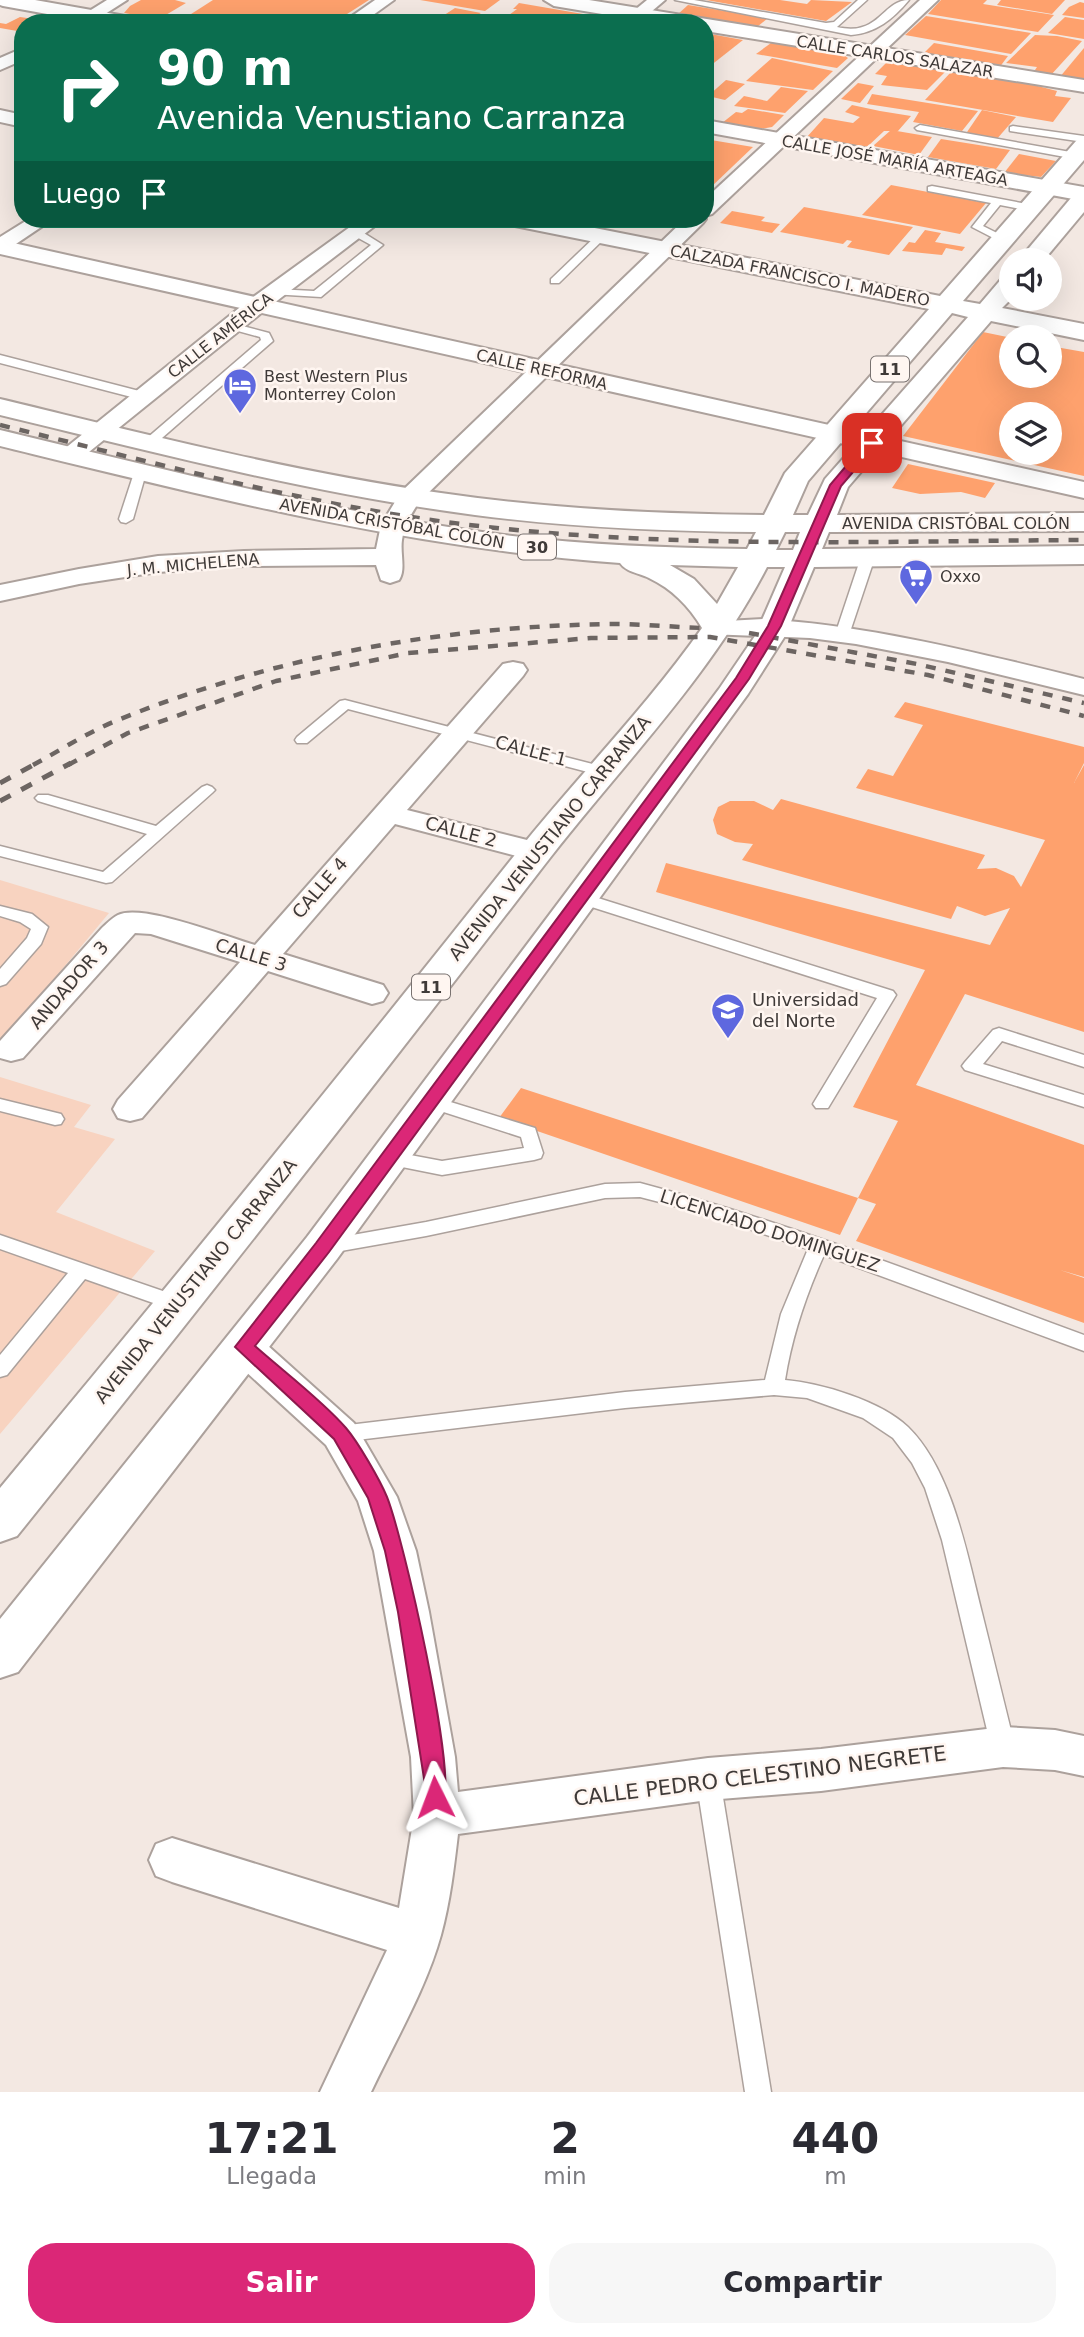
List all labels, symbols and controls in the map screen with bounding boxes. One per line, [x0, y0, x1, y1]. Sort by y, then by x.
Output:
street label: CALLE CARLOS SALAZAR [795, 32, 995, 81]
text: 90 m [157, 40, 293, 97]
icon: right [42, 42, 133, 133]
text: Avenida Venustiano Carranza [157, 99, 626, 137]
street label: CALLE JOSÉ MARÍA ARTEAGA [780, 131, 1009, 190]
icon: arrive [135, 175, 173, 213]
text: Luego [42, 179, 121, 209]
street label: CALZADA FRANCISCO I. MADERO [668, 241, 931, 310]
map controls [999, 248, 1062, 465]
button: sound [999, 248, 1062, 311]
street label: CALLE AMÉRICA [164, 288, 277, 382]
button: search [999, 325, 1062, 388]
street label: CALLE REFORMA [474, 345, 609, 394]
road number: 11 [871, 356, 909, 382]
hotel icon: Best Western Plus Monterrey Colon [221, 366, 259, 415]
place label: Best Western Plus Monterrey Colon [264, 367, 408, 404]
button: layers [999, 402, 1062, 465]
pin [842, 413, 902, 473]
icon: arrive [853, 424, 891, 462]
street label: AVENIDA CRISTÓBAL COLÓN [278, 494, 506, 553]
street label: AVENIDA CRISTÓBAL COLÓN [842, 514, 1070, 533]
road number: 30 [518, 534, 556, 560]
street label: J. M. MICHELENA [125, 549, 260, 580]
supermarket icon: Oxxo [897, 557, 935, 606]
place label: Oxxo [940, 567, 981, 586]
street label: AVENIDA VENUSTIANO CARRANZA [444, 711, 655, 964]
street label: CALLE 1 [493, 731, 569, 770]
street label: CALLE 2 [423, 812, 499, 851]
street label: CALLE 4 [288, 853, 352, 922]
street label: CALLE 3 [213, 934, 289, 975]
street label: ANDADOR 3 [25, 937, 112, 1033]
road number: 11 [412, 974, 450, 1000]
place label: Universidad del Norte [752, 989, 859, 1031]
school or university icon: Universidad del Norte [709, 991, 747, 1040]
street label: AVENIDA VENUSTIANO CARRANZA [90, 1154, 301, 1407]
street label: LICENCIADO DOMINGUEZ [658, 1185, 883, 1276]
street label: CALLE PEDRO CELESTINO NEGRETE [572, 1741, 948, 1811]
position arrow [398, 1760, 472, 1834]
text: 17:21 [205, 2114, 339, 2163]
text: 2 [550, 2114, 580, 2163]
text: 440 [792, 2114, 879, 2163]
text: Llegada [226, 2163, 317, 2189]
text: min [543, 2163, 587, 2189]
text: m [824, 2163, 847, 2189]
button: Salir [28, 2243, 535, 2323]
button: Compartir [549, 2243, 1056, 2323]

